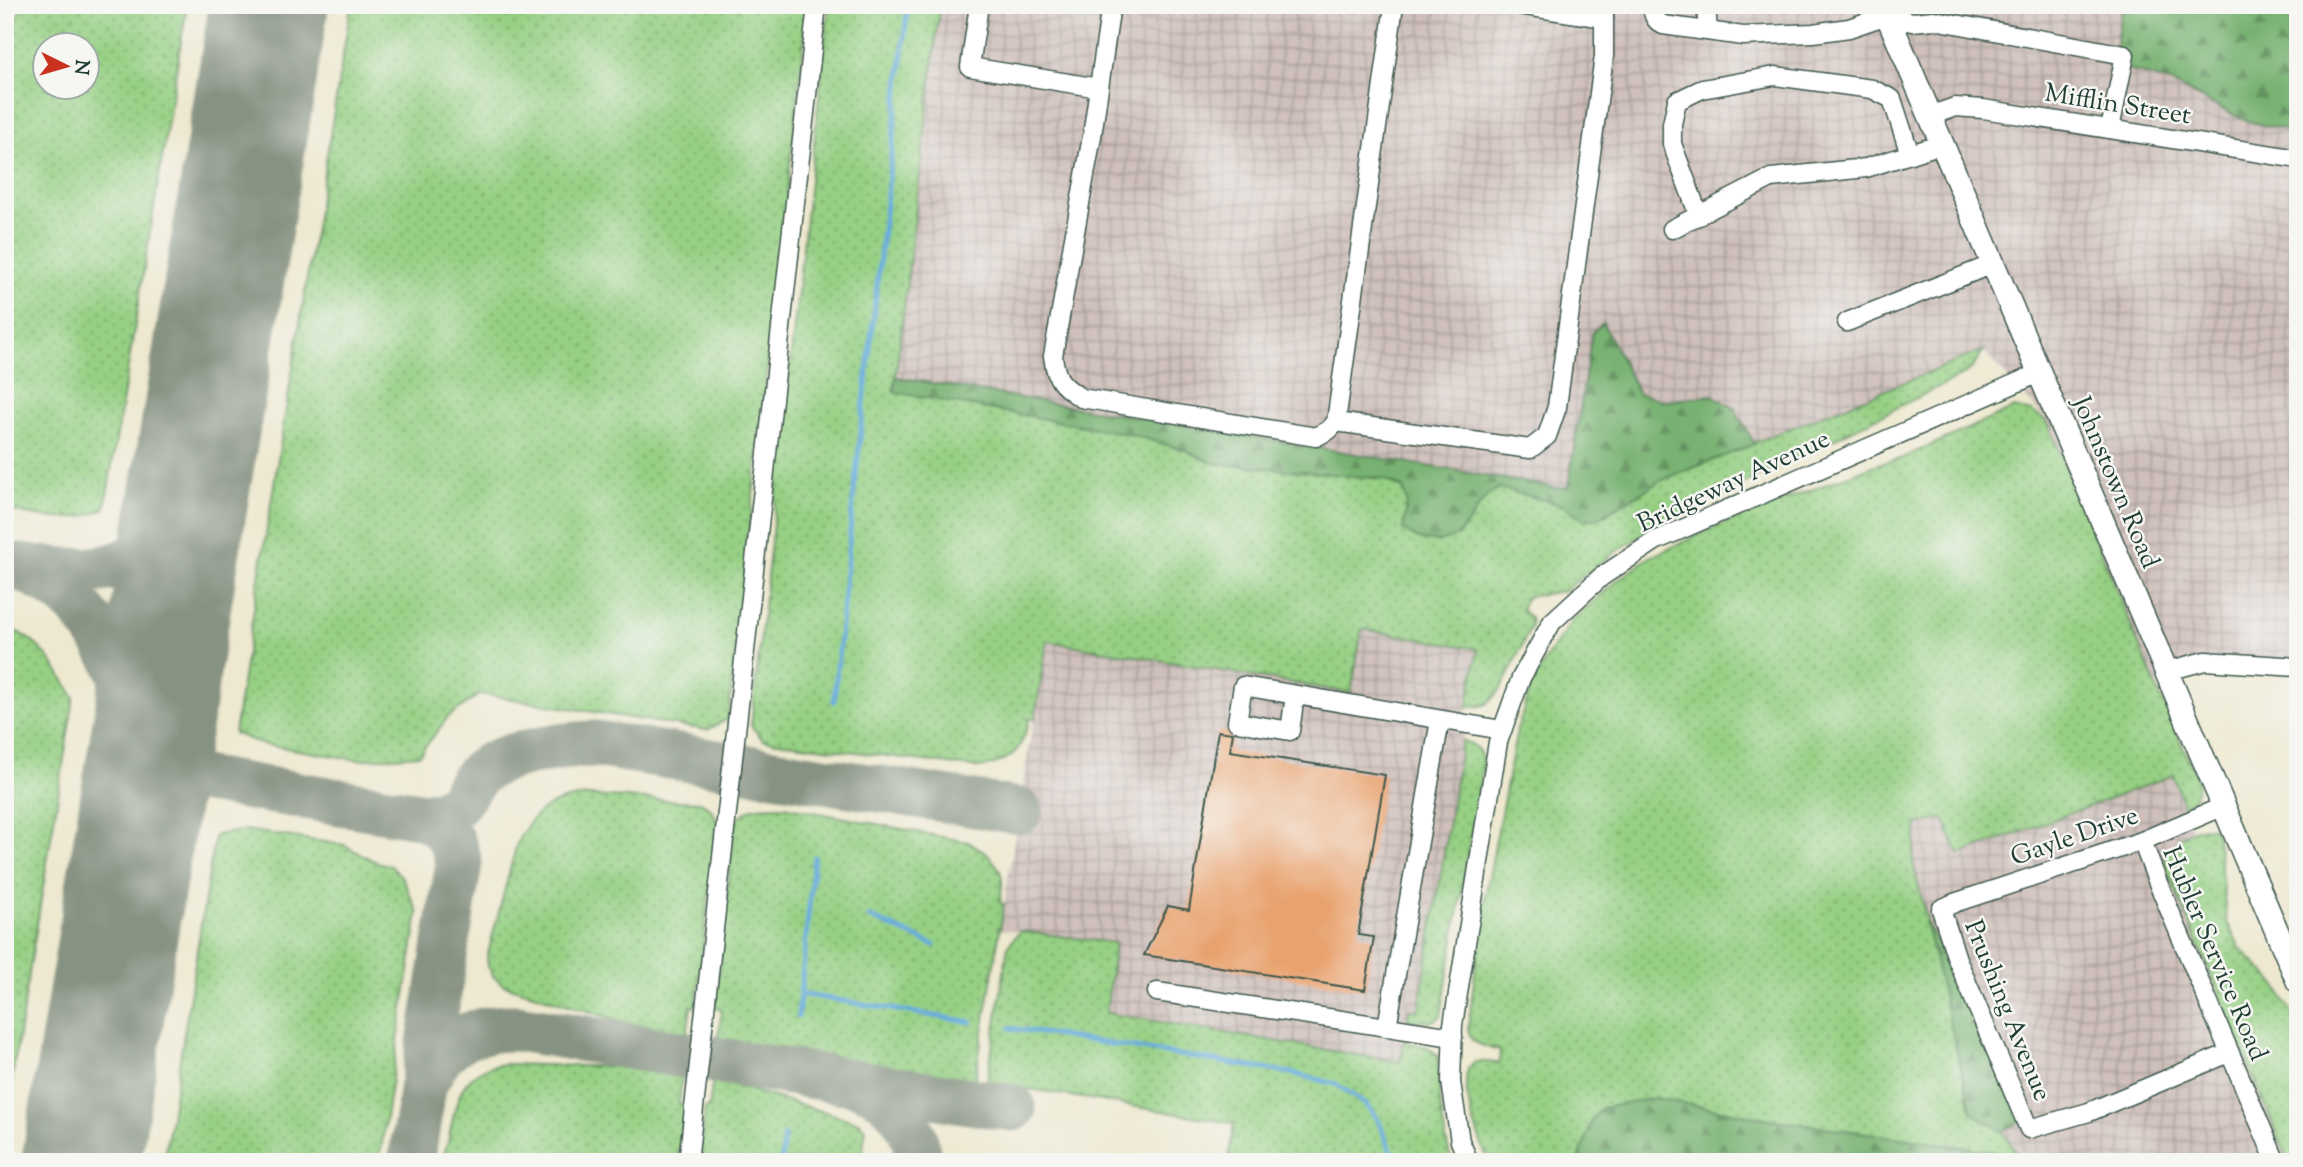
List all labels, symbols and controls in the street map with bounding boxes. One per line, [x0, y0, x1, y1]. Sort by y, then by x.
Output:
north arrow [32, 32, 102, 102]
text: N [66, 59, 95, 76]
street label: Mifflin Street [2042, 76, 2194, 135]
street label: Johnstown Road [2061, 389, 2168, 575]
street label: Bridgeway Avenue [1632, 421, 1836, 543]
street label: Gayle Drive [2006, 798, 2144, 876]
street label: Hubler Service Road [2152, 841, 2276, 1067]
street label: Prushing Avenue [1954, 915, 2060, 1107]

